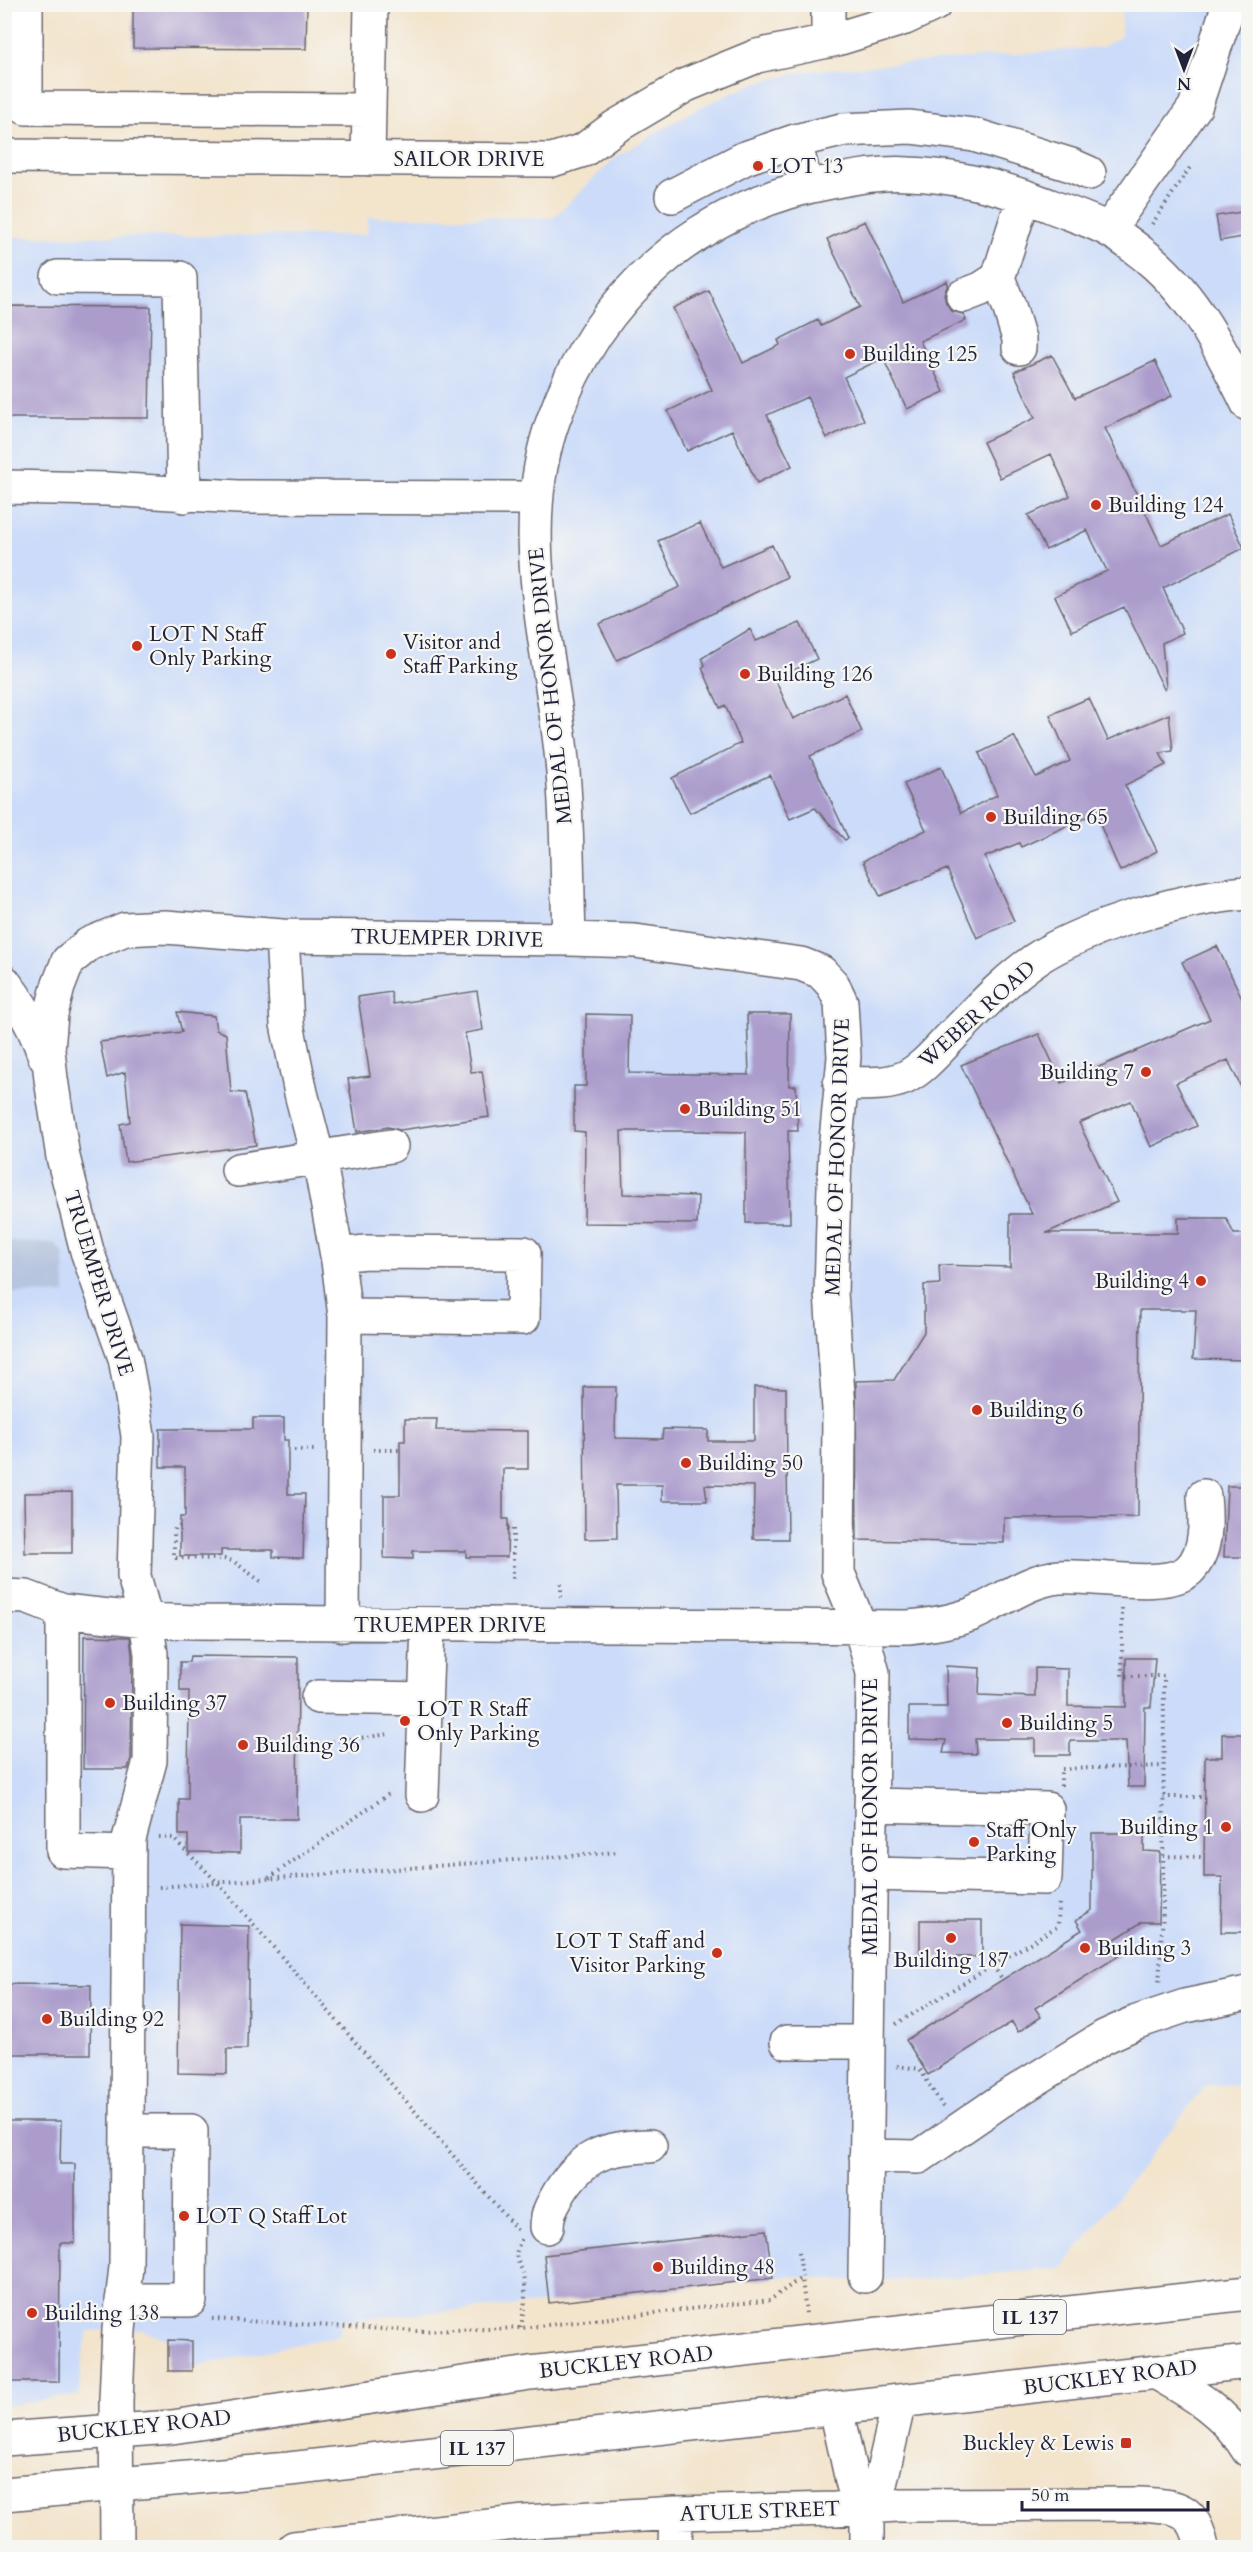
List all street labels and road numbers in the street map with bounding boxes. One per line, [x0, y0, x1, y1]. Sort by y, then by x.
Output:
street label: SAILOR DRIVE [394, 145, 544, 174]
street label: MEDAL OF HONOR DRIVE [522, 546, 579, 826]
street label: TRUEMPER DRIVE [350, 922, 544, 955]
street label: WEBER ROAD [912, 954, 1042, 1075]
street label: MEDAL OF HONOR DRIVE [818, 1018, 857, 1296]
street label: TRUEMPER DRIVE [57, 1187, 141, 1379]
street label: TRUEMPER DRIVE [354, 1611, 546, 1640]
street label: MEDAL OF HONOR DRIVE [856, 1678, 885, 1956]
road number: IL 137 [994, 2300, 1066, 2334]
street label: BUCKLEY ROAD [538, 2339, 714, 2386]
street label: BUCKLEY ROAD [1022, 2352, 1199, 2403]
street label: BUCKLEY ROAD [56, 2403, 232, 2450]
road number: IL 137 [441, 2431, 513, 2465]
street label: ATULE STREET [679, 2494, 841, 2529]

